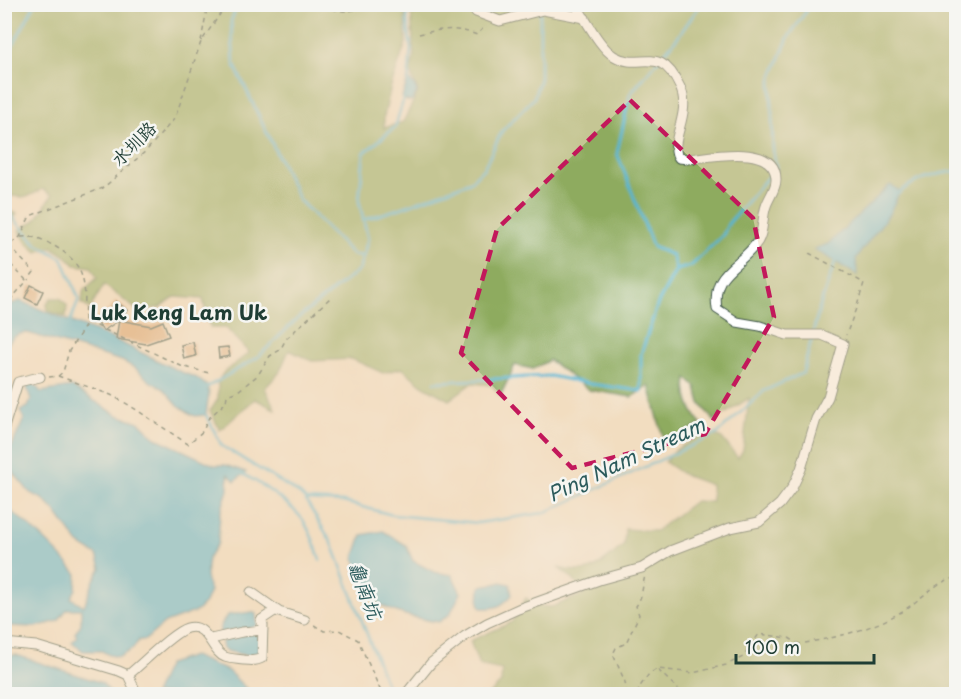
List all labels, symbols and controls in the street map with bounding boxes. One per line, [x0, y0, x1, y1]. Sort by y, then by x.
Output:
street label: 水圳路 [104, 114, 162, 172]
district label: Luk Keng Lam Uk [91, 297, 268, 327]
water label: Ping Nam Stream [542, 409, 710, 509]
water label: 龜南坑 [341, 557, 391, 625]
scale bar [736, 627, 874, 665]
text: 100 m [745, 633, 800, 660]

